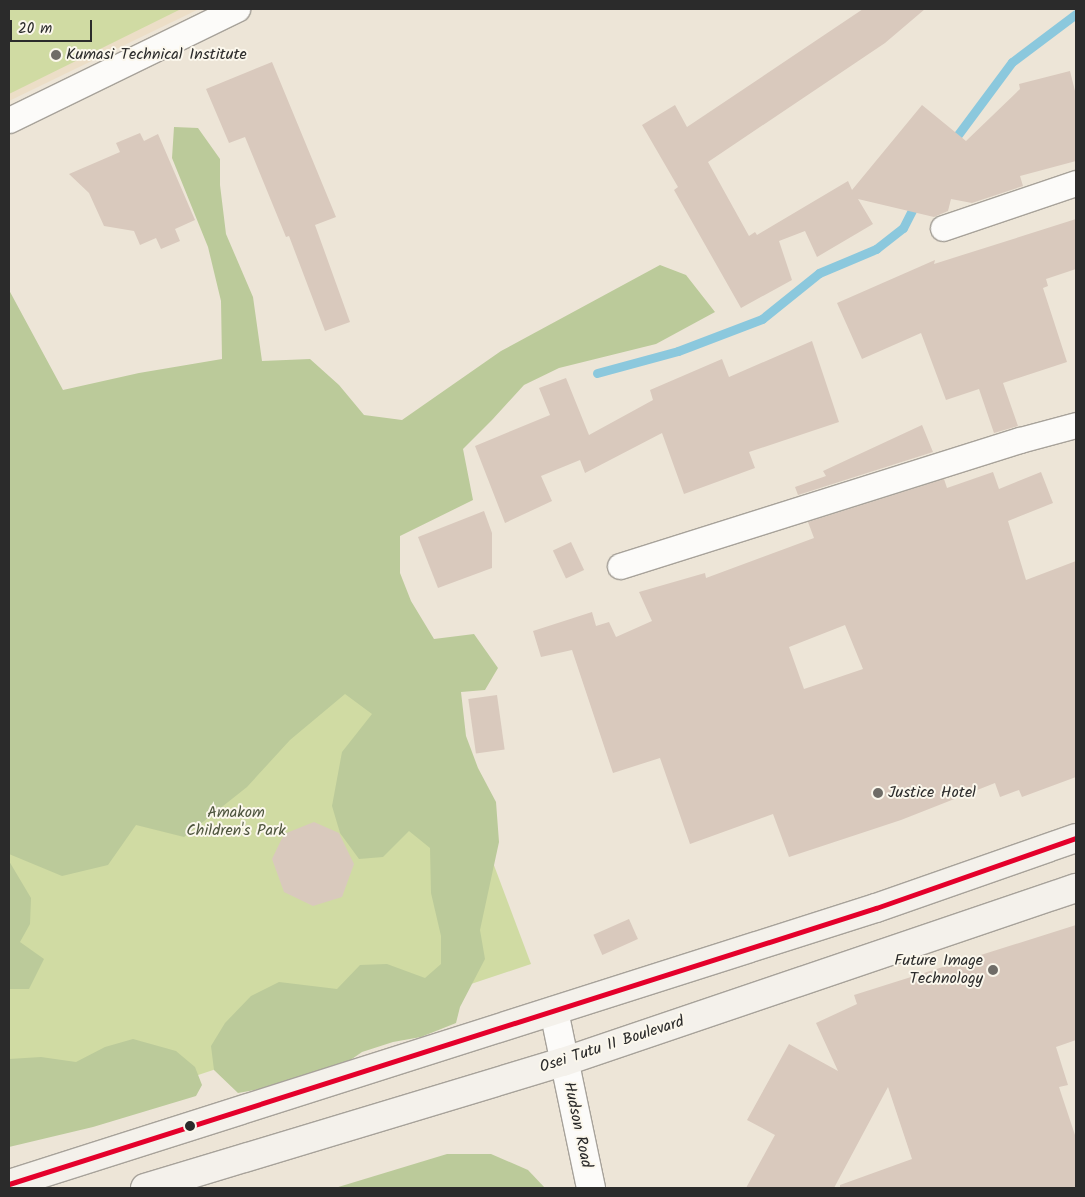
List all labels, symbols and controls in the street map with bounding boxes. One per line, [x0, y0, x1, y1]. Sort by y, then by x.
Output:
scale bar [12, 10, 95, 42]
text: 20 m [18, 17, 52, 41]
place label: Kumasi Technical Institute [66, 45, 247, 65]
marker: Kumasi Technical Institute [50, 49, 62, 61]
place label: Justice Hotel [888, 783, 976, 803]
marker: Justice Hotel [872, 787, 884, 799]
park label: Amakom Children's Park [186, 803, 286, 841]
place label: Future Image Technology [894, 951, 983, 989]
marker: Future Image Technology [987, 964, 999, 976]
street label: Osei Tutu II Boulevard [537, 1013, 687, 1077]
street label: Hudson Road [559, 1080, 595, 1170]
unlabelled marker [185, 1121, 195, 1131]

